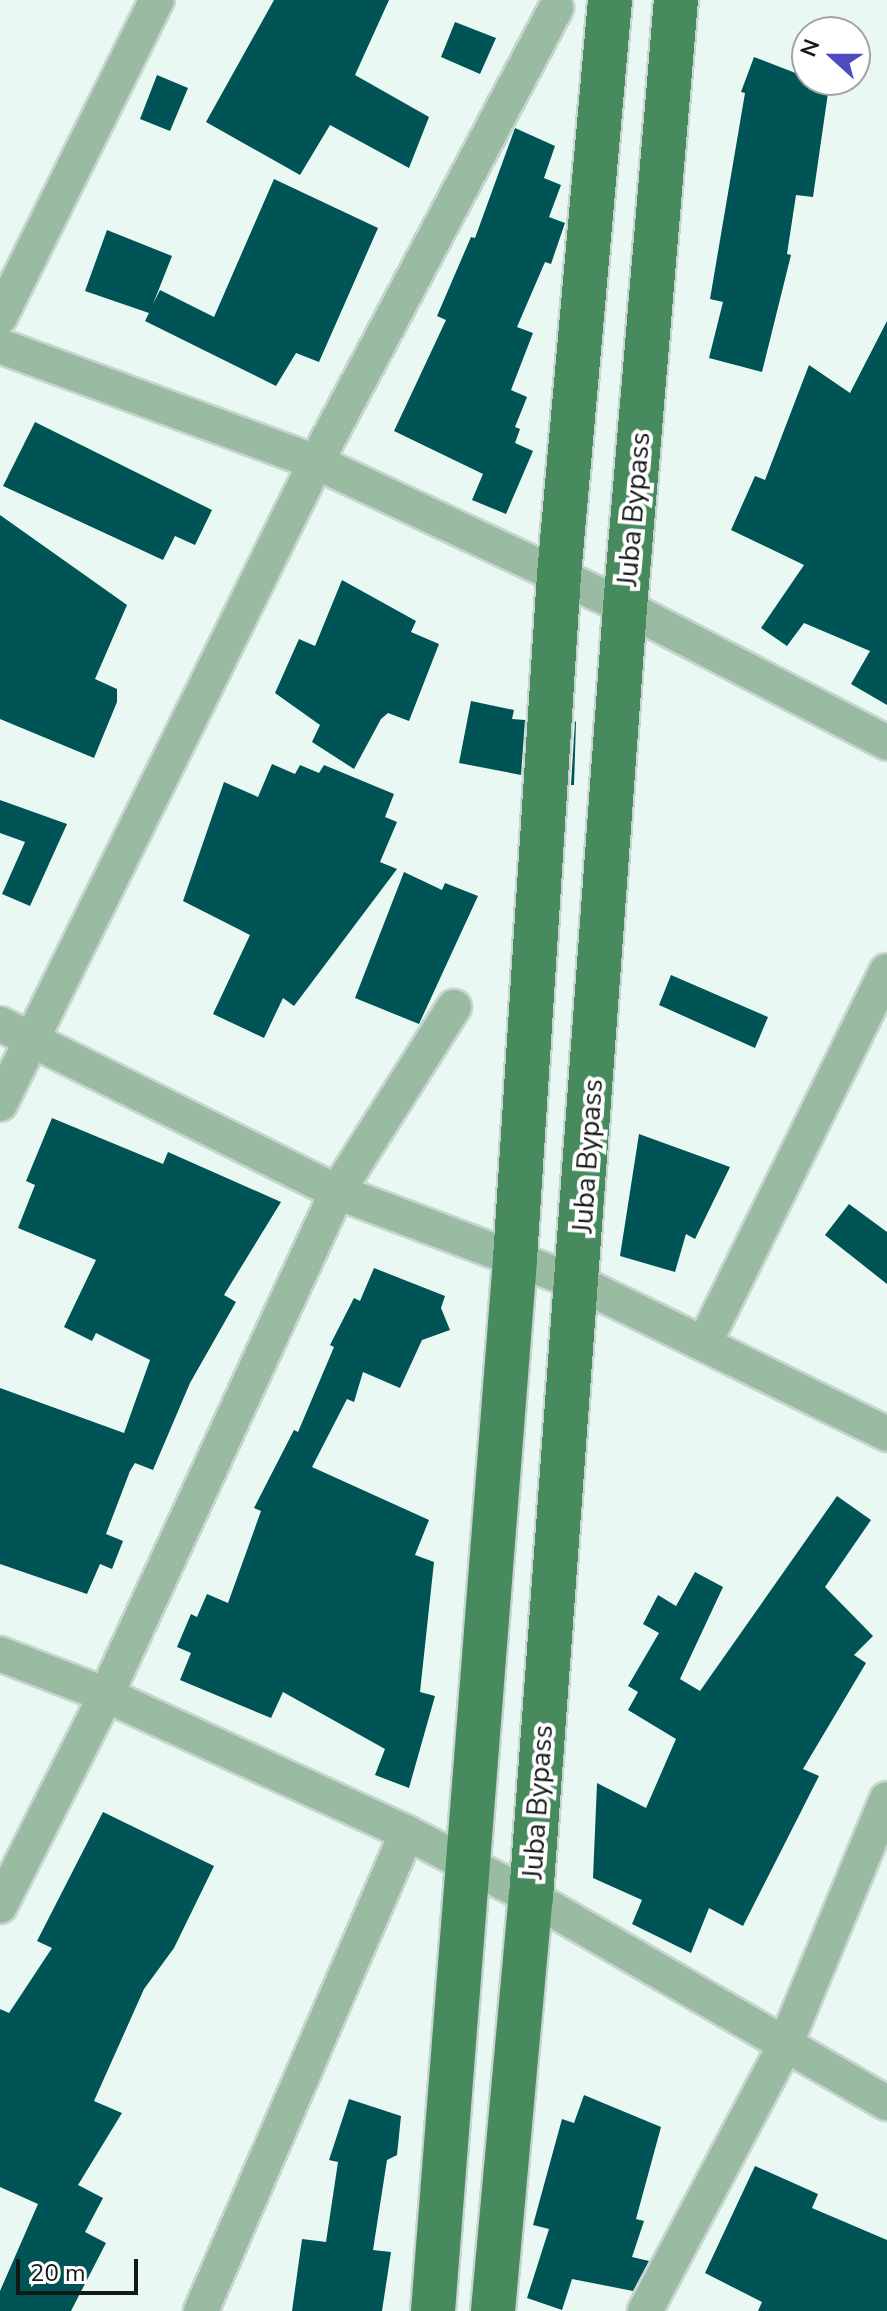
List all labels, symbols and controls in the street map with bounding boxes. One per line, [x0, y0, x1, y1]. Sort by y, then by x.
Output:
north arrow [791, 16, 871, 96]
text: N [794, 35, 827, 61]
street label: Juba Bypass [611, 431, 657, 587]
street label: Juba Bypass [566, 1078, 610, 1234]
street label: Juba Bypass [516, 1724, 560, 1880]
scale bar [20, 2243, 142, 2293]
text: 20 m [30, 2257, 86, 2289]

